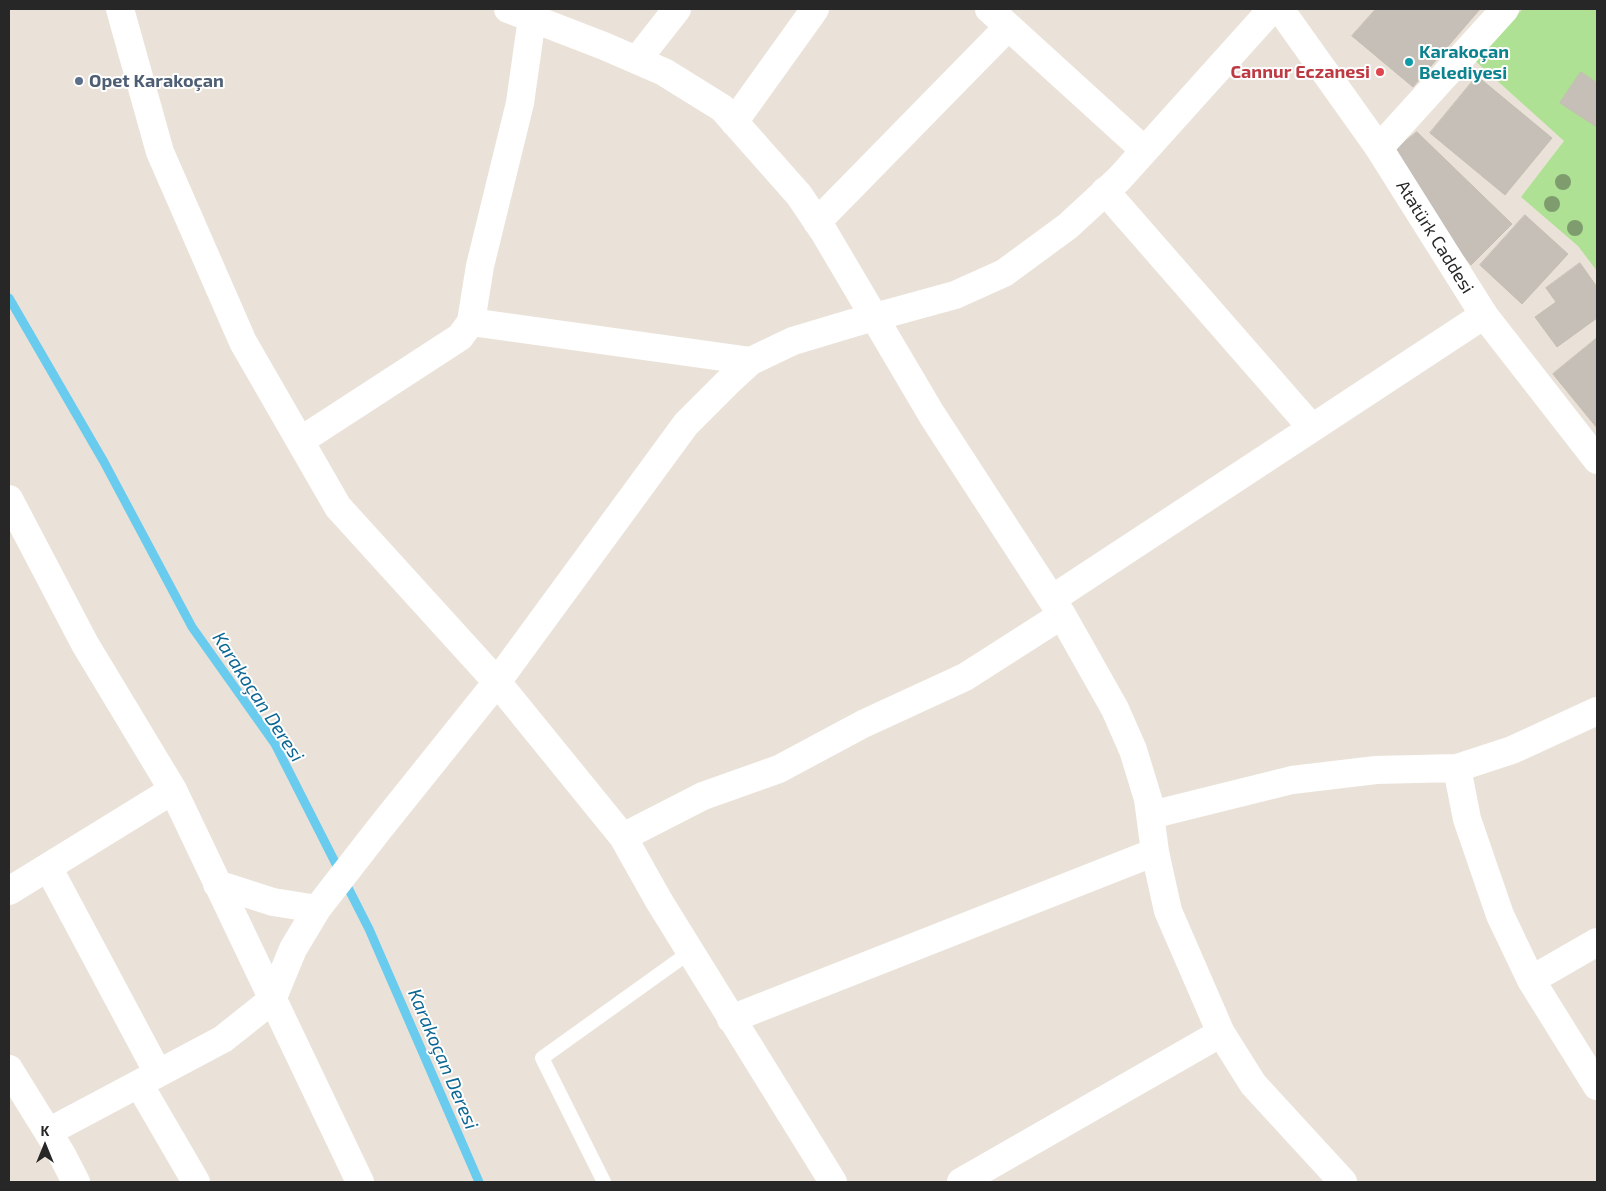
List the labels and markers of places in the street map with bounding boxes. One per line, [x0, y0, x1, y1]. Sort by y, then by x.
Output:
place label: Karakoçan Belediyesi [1419, 41, 1509, 84]
marker: Karakoçan Belediyesi [1403, 56, 1415, 68]
place label: Cannur Eczanesi [1231, 61, 1370, 83]
marker: Cannur Eczanesi [1374, 66, 1386, 78]
place label: Opet Karakoçan [89, 70, 224, 92]
marker: Opet Karakoçan [73, 75, 85, 87]

